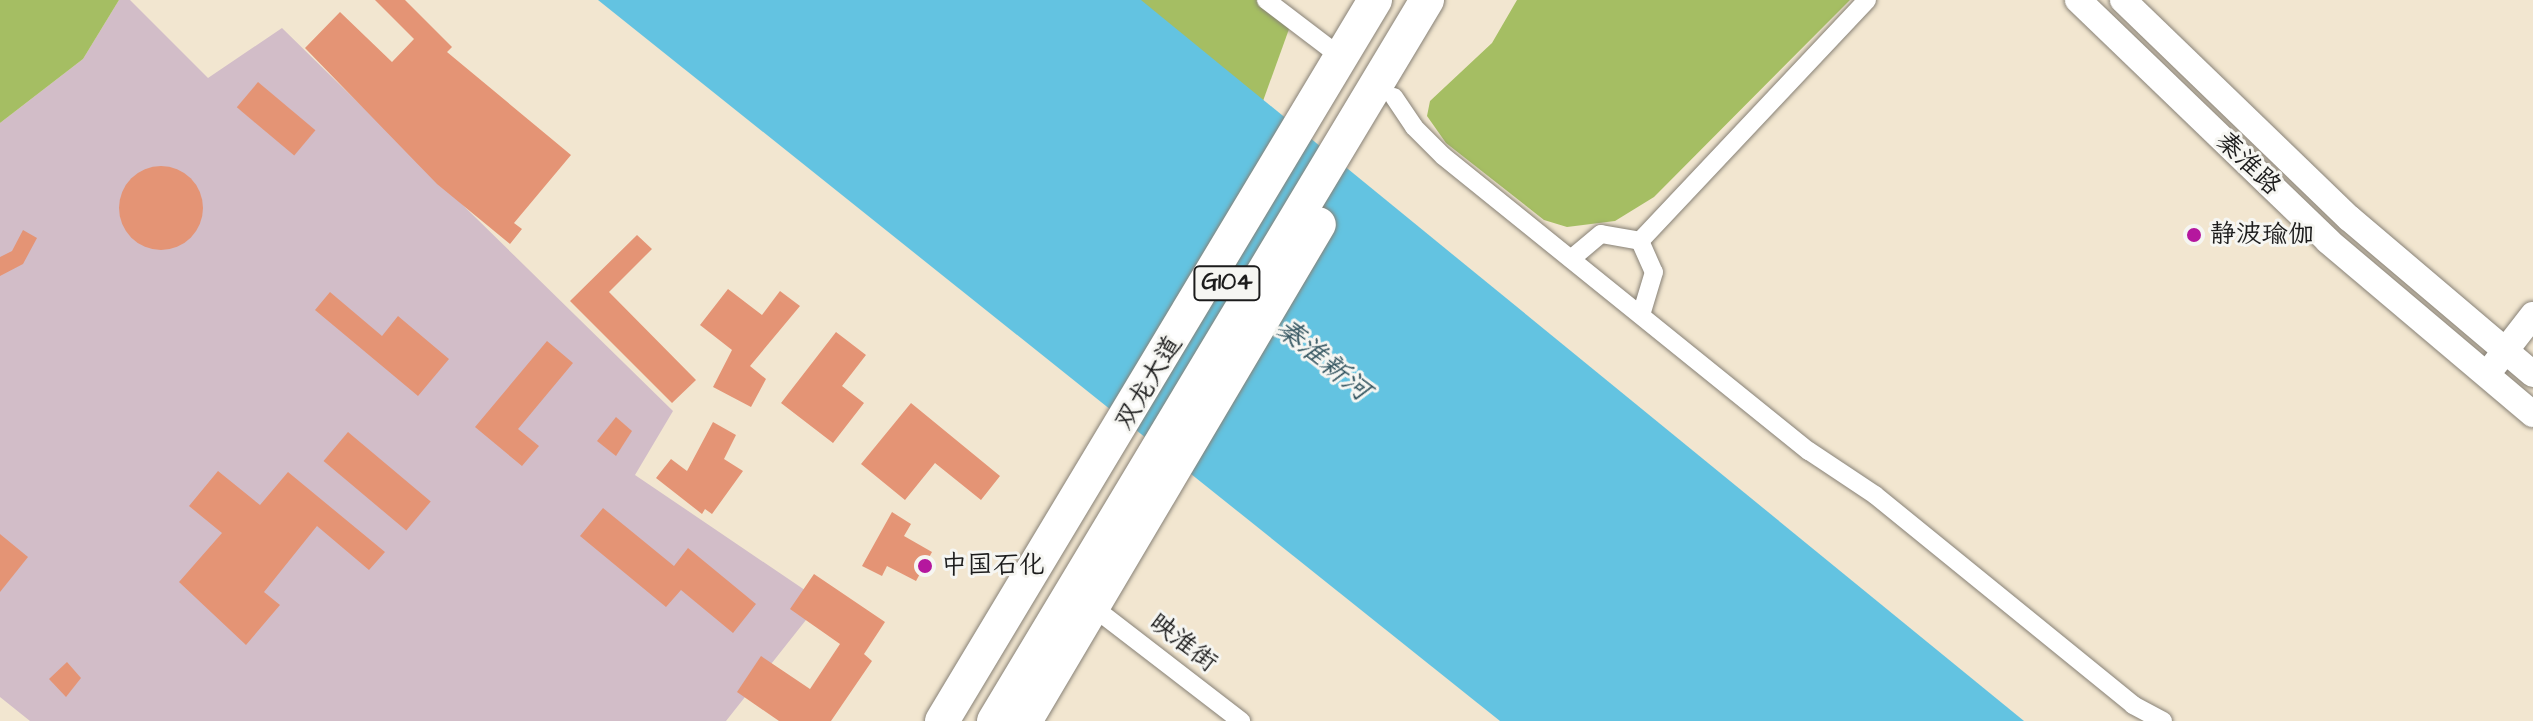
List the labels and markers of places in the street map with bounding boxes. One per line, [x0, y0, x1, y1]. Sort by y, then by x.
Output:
place label: 静波瑜伽 [2210, 219, 2314, 251]
marker: 静波瑜伽 [2185, 226, 2203, 244]
place label: 中国石化 [941, 550, 1045, 582]
marker: 中国石化 [916, 557, 934, 575]

